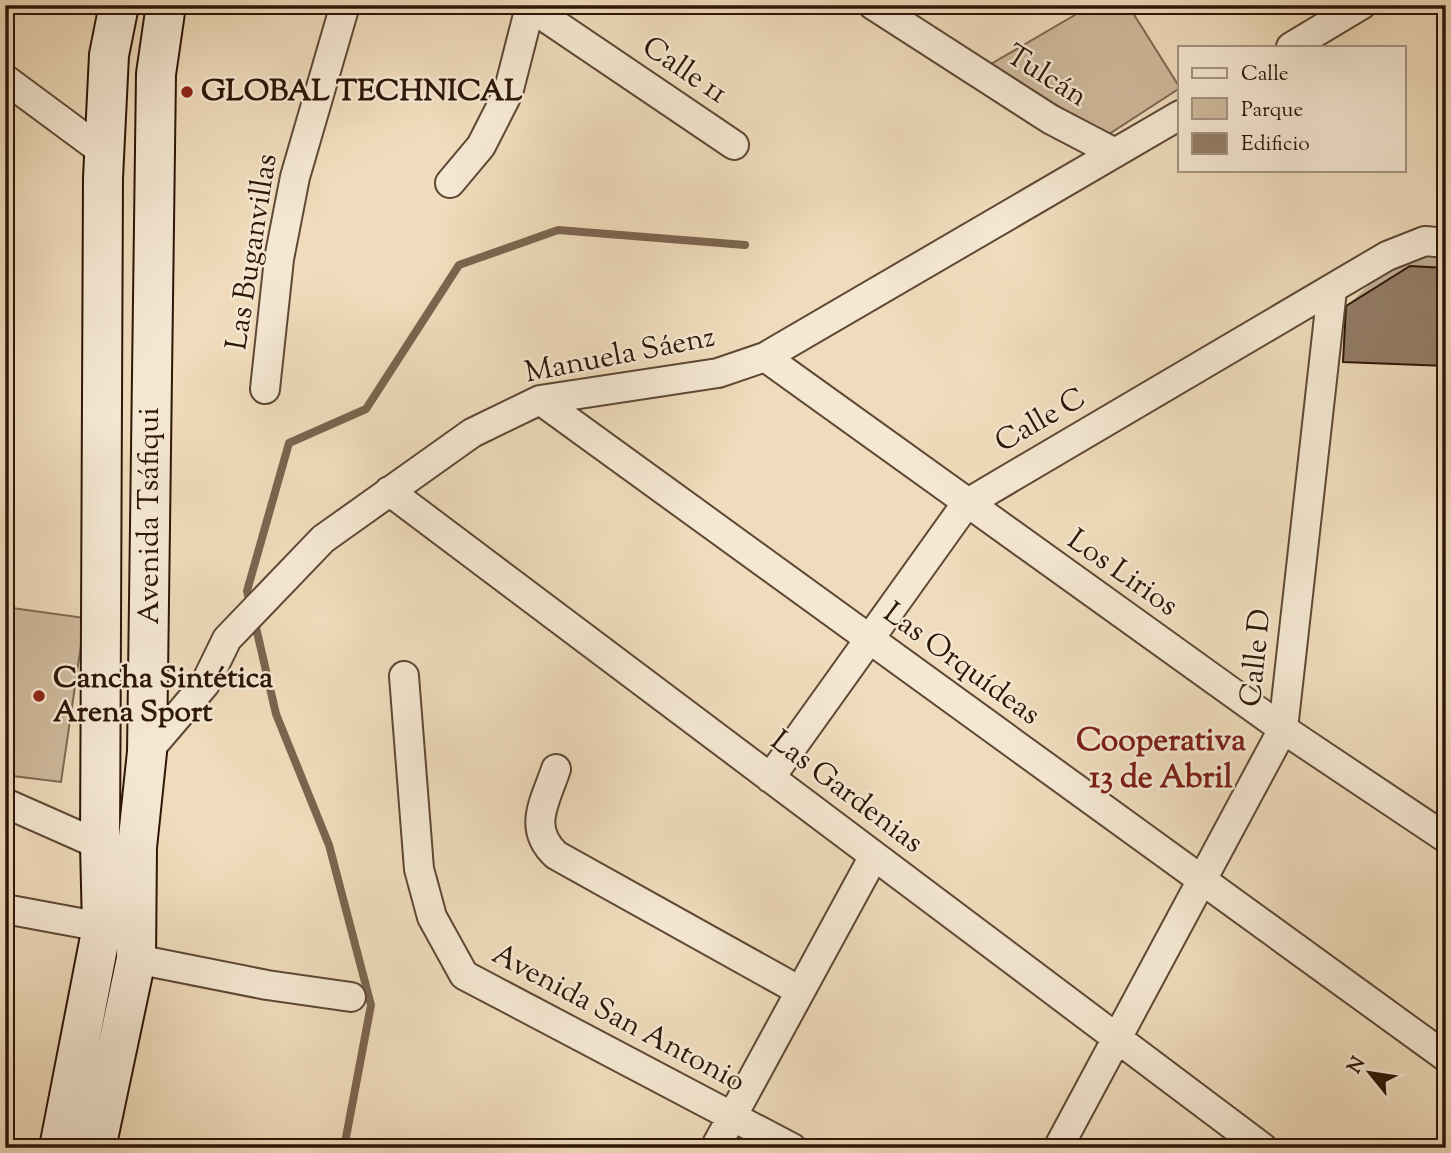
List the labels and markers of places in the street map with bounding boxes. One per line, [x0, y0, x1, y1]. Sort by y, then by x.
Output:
place label: GLOBAL TECHNICAL [201, 71, 522, 114]
marker: GLOBAL TECHNICAL [179, 84, 195, 100]
place label: Cancha Sintética Arena Sport [53, 658, 273, 735]
marker: Cancha Sintética Arena Sport [31, 688, 47, 704]

